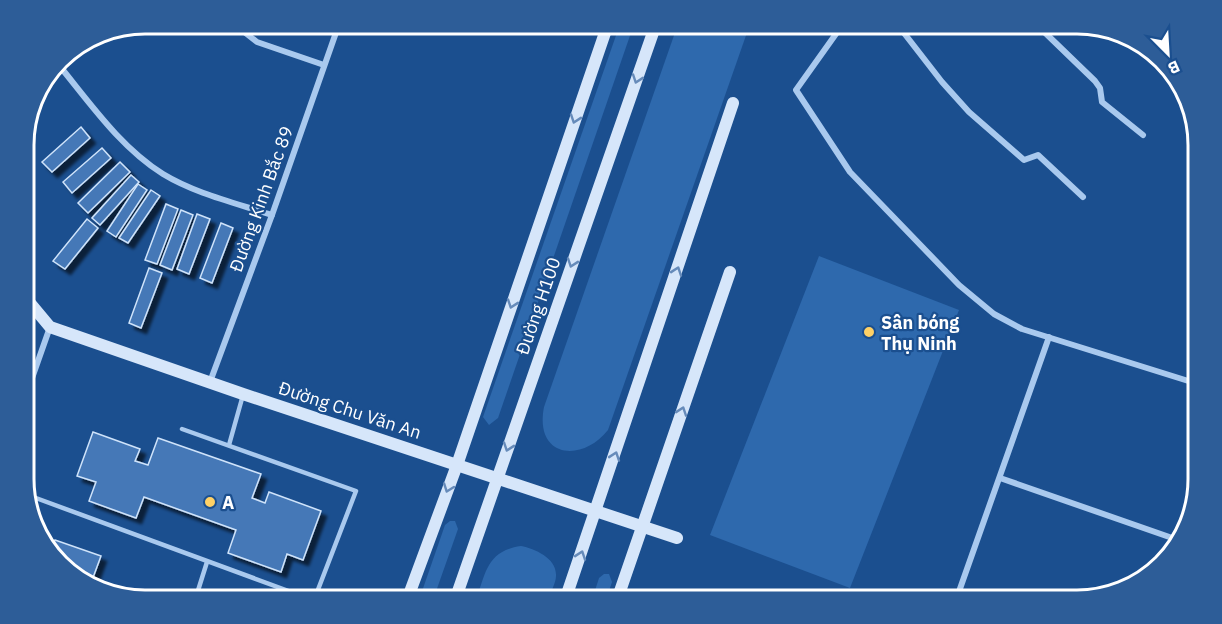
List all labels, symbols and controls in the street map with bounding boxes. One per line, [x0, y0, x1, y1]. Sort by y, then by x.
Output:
north arrow [1138, 24, 1198, 84]
text: B [1165, 56, 1183, 79]
one-way arrow [631, 73, 644, 84]
one-way arrow [570, 113, 582, 124]
street label: Đường Kinh Bắc 89 [224, 123, 298, 275]
street label: Đường H100 [511, 254, 565, 358]
one-way arrow [567, 257, 580, 268]
one-way arrow [670, 266, 682, 277]
one-way arrow [506, 298, 519, 308]
place label: Sân bóng Thụ Ninh [881, 311, 959, 355]
marker: Sân bóng Thụ Ninh [862, 325, 876, 339]
street label: Đường Chu Văn An [276, 376, 424, 444]
one-way arrow [674, 407, 687, 417]
one-way arrow [503, 442, 516, 452]
one-way arrow [608, 451, 620, 461]
one-way arrow [443, 482, 455, 493]
place label: A [222, 491, 234, 514]
marker: A [203, 495, 217, 509]
one-way arrow [573, 551, 586, 561]

